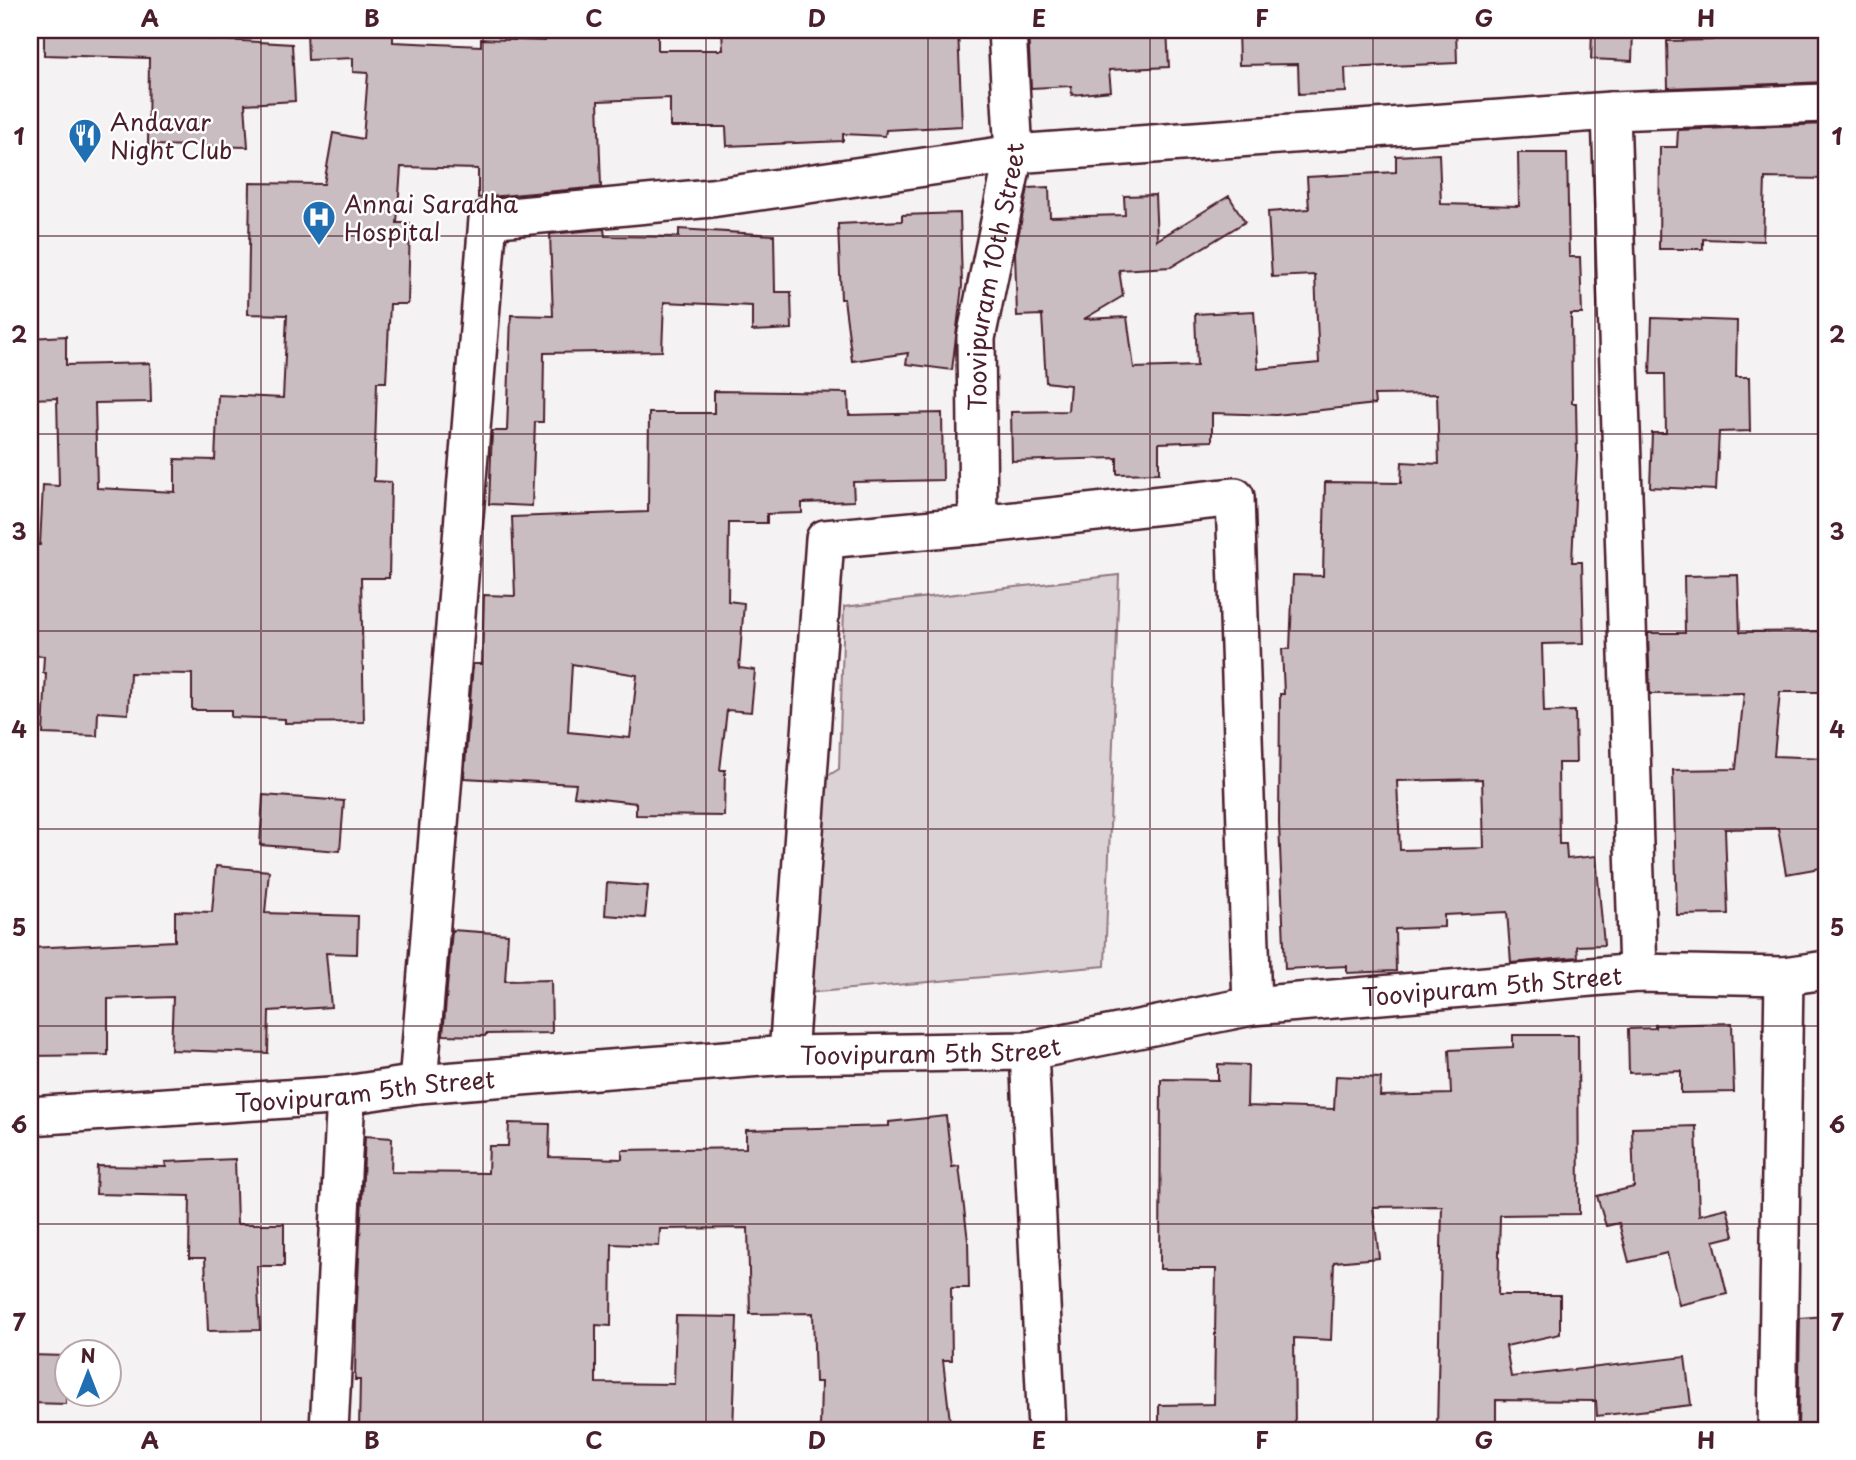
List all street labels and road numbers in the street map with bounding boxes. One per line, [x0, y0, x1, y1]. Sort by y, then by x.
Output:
street label: Toovipuram 10th Street [958, 142, 1032, 411]
street label: Toovipuram 5th Street [1360, 956, 1624, 1015]
street label: Toovipuram 5th Street [800, 1027, 1064, 1073]
street label: Toovipuram 5th Street [234, 1060, 496, 1120]

